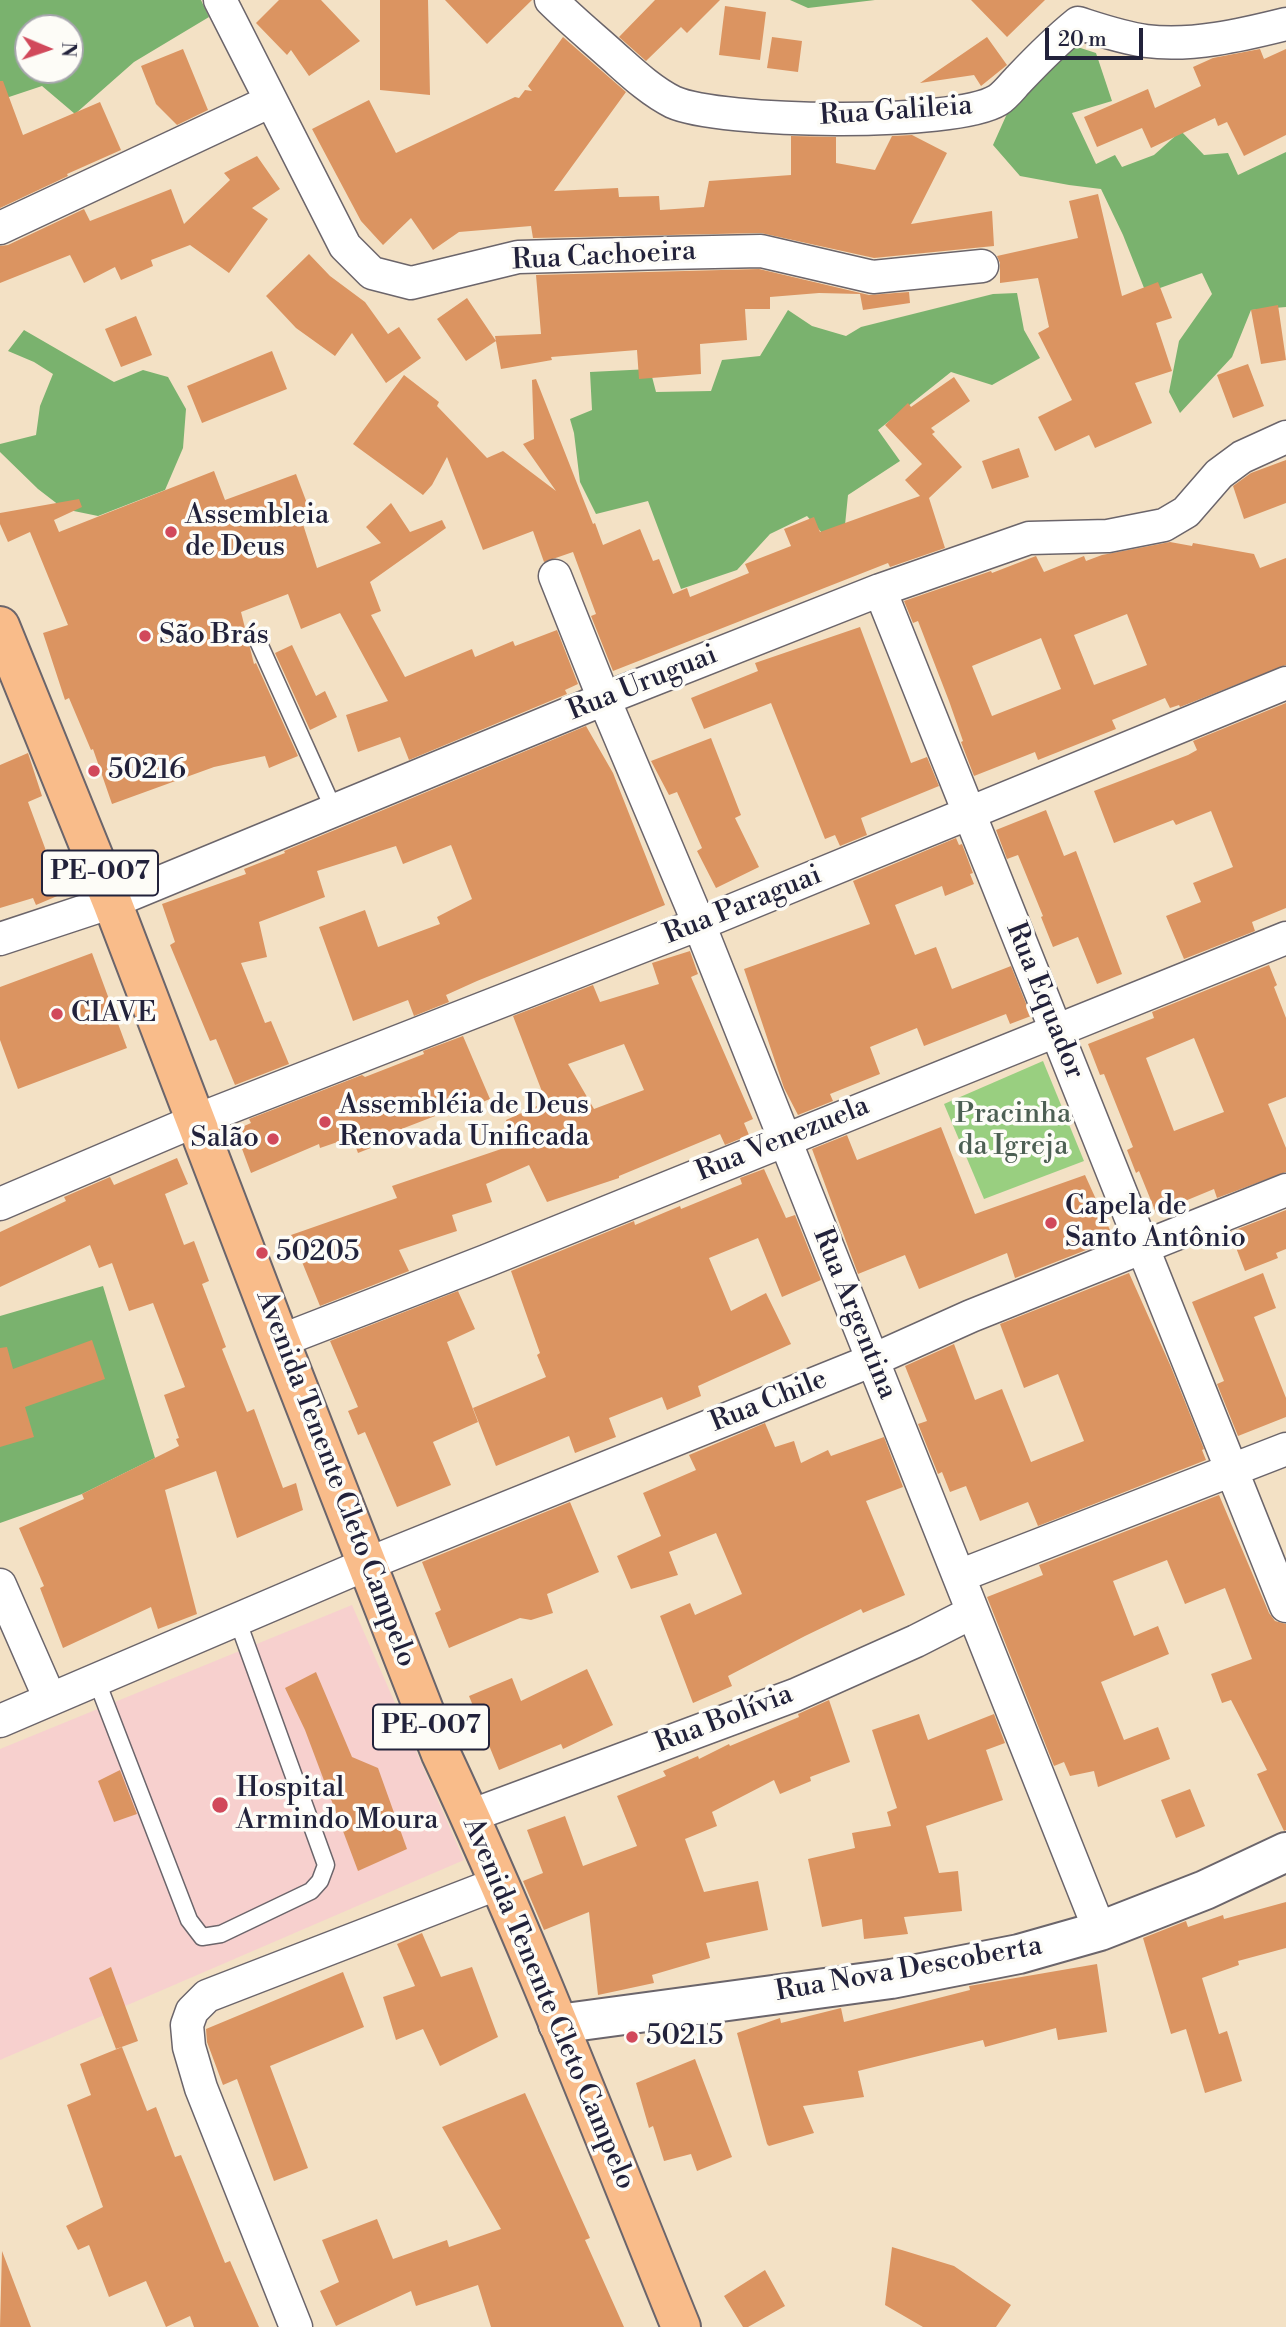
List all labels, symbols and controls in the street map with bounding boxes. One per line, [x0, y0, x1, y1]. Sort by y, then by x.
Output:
north arrow [14, 14, 84, 84]
scale bar [1048, 14, 1146, 58]
text: 20 m [1058, 27, 1107, 53]
text: N [56, 42, 80, 58]
street label: Rua Galileia [818, 90, 974, 134]
street label: Rua Cachoeira [511, 235, 697, 279]
place label: Assembleia de Deus [185, 499, 329, 565]
marker: Assembleia de Deus [163, 524, 179, 540]
place label: São Brás [159, 619, 269, 653]
marker: São Brás [137, 628, 153, 644]
street label: Rua Uruguai [563, 639, 723, 729]
place label: 50216 [108, 754, 186, 788]
marker: 50216 [86, 763, 102, 779]
road number: PE-007 [42, 850, 158, 895]
street label: Rua Paraguai [659, 859, 827, 953]
street label: Rua Equador [997, 918, 1091, 1084]
place label: CIAVE [71, 997, 156, 1031]
marker: CIAVE [49, 1006, 65, 1022]
place label: Assembléia de Deus Renovada Unificada [339, 1089, 589, 1155]
street label: Rua Venezuela [691, 1090, 875, 1190]
park label: Pracinha da Igreja [955, 1098, 1071, 1164]
marker: Assembléia de Deus Renovada Unificada [317, 1114, 333, 1130]
place label: Salão [191, 1122, 259, 1156]
marker: Salão [265, 1131, 281, 1147]
place label: Capela de Santo Antônio [1065, 1190, 1246, 1256]
marker: Capela de Santo Antônio [1043, 1215, 1059, 1231]
street label: Rua Argentina [804, 1224, 904, 1404]
place label: 50205 [276, 1236, 359, 1270]
marker: 50205 [254, 1245, 270, 1261]
street label: Avenida Tenente Cleto Campelo [248, 1286, 422, 1672]
street label: Rua Chile [706, 1363, 832, 1441]
street label: Rua Bolívia [650, 1678, 798, 1762]
road number: PE-007 [373, 1704, 489, 1750]
place label: Hospital Armindo Moura [236, 1772, 438, 1838]
marker: Hospital Armindo Moura [210, 1795, 230, 1815]
street label: Avenida Tenente Cleto Campelo [454, 1813, 642, 2195]
street label: Rua Nova Descoberta [773, 1930, 1045, 2010]
place label: 50215 [646, 2020, 723, 2054]
marker: 50215 [624, 2029, 640, 2045]

